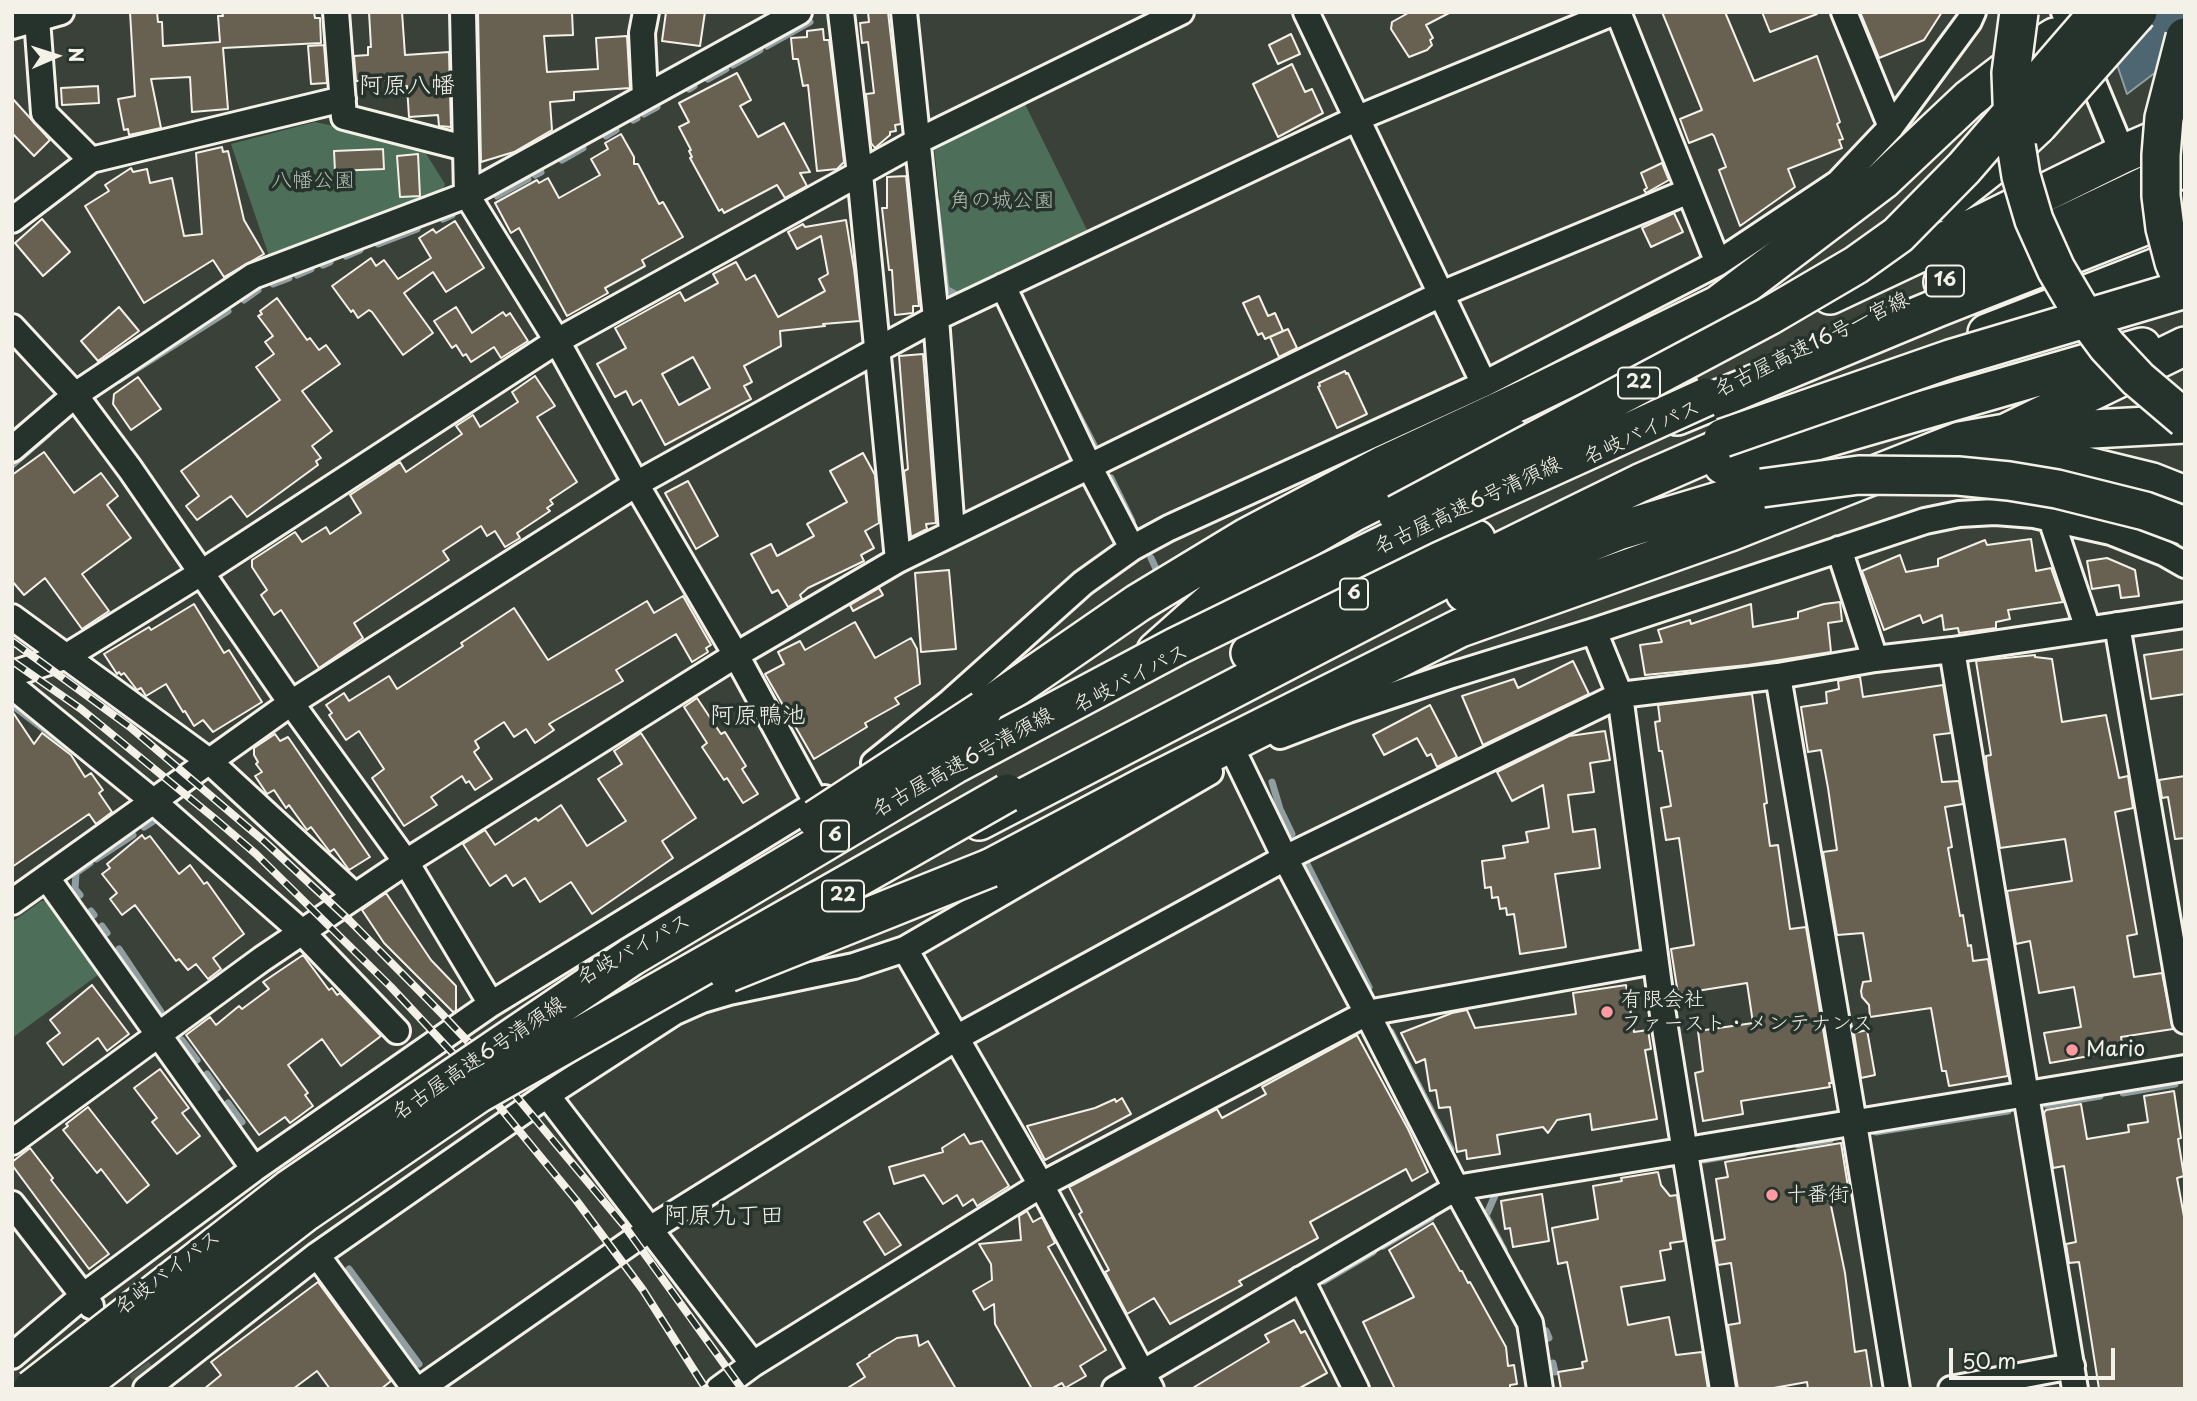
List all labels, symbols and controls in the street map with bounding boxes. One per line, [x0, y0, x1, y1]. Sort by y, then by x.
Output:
north arrow [21, 21, 91, 91]
text: N [63, 47, 91, 63]
district label: 阿原八幡 [359, 72, 455, 100]
park label: 八幡公園 [271, 168, 355, 194]
park label: 角の城公園 [950, 188, 1054, 214]
road number: 16 [1926, 266, 1964, 296]
street label: 名古屋高速16号一宮線 [1711, 287, 1913, 403]
road number: 22 [1618, 368, 1660, 398]
street label: 名岐バイパス [1580, 395, 1704, 471]
street label: 名古屋高速6号清須線 [1370, 452, 1566, 560]
road number: 6 [1340, 579, 1368, 610]
street label: 名岐バイパス [1069, 639, 1193, 719]
district label: 阿原鴨池 [710, 702, 806, 730]
street label: 名古屋高速6号清須線 [868, 703, 1058, 823]
road number: 6 [821, 820, 849, 852]
road number: 22 [822, 880, 864, 912]
street label: 名岐バイパス [573, 908, 695, 992]
place label: 有限会社 ファースト・メンテナンス [1621, 987, 1873, 1037]
street label: 名古屋高速6号清須線 [388, 992, 570, 1126]
marker: 有限会社 ファースト・メンテナンス [1599, 1004, 1615, 1020]
place label: Mario [2086, 1037, 2145, 1063]
marker: Mario [2064, 1042, 2080, 1058]
place label: 十番街 [1786, 1182, 1849, 1208]
marker: 十番街 [1764, 1187, 1780, 1203]
district label: 阿原九丁田 [664, 1202, 784, 1230]
street label: 名岐バイパス [110, 1225, 226, 1321]
scale bar [1952, 1334, 2118, 1378]
text: 50 m [1962, 1344, 2016, 1376]

